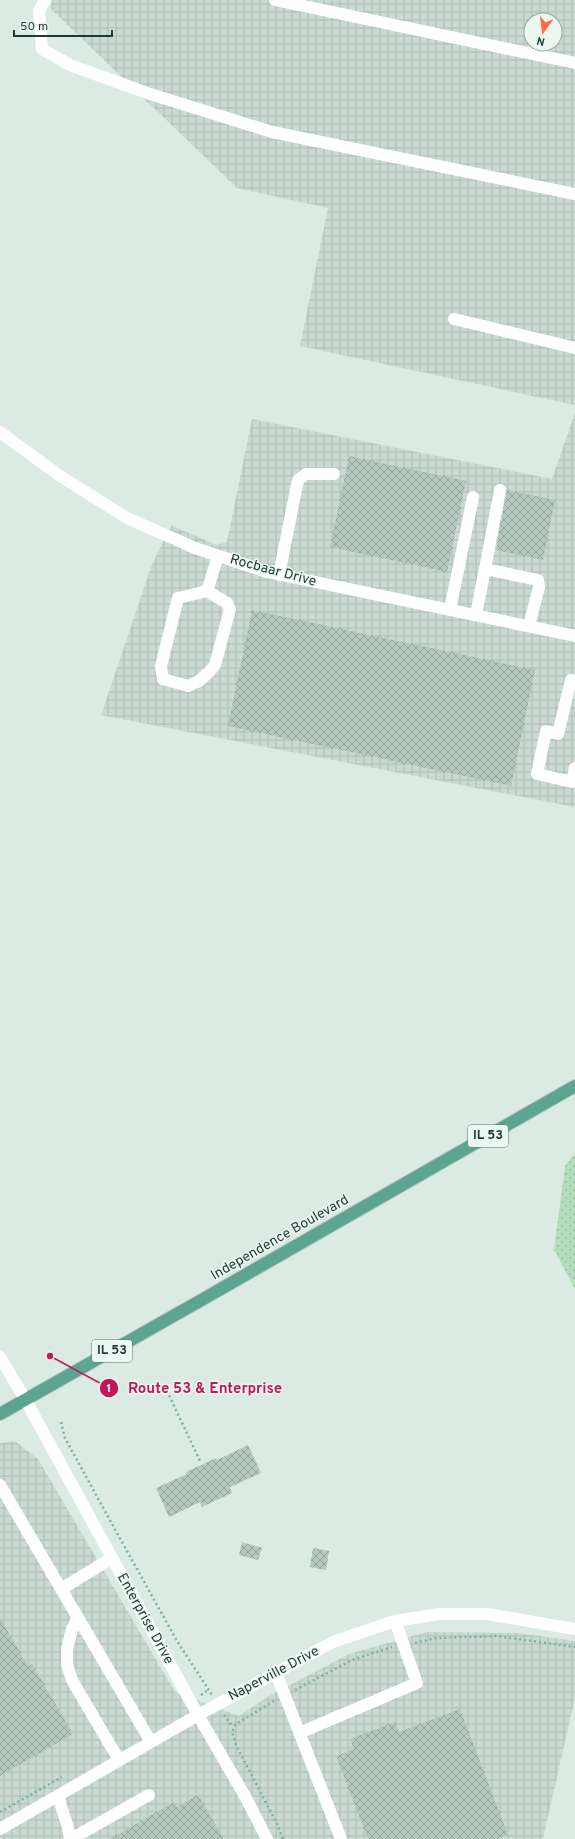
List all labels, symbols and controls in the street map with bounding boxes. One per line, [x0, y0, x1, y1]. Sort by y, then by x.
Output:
scale bar [14, 12, 112, 38]
north arrow [523, 12, 563, 52]
text: 50 m [20, 19, 48, 35]
text: N [535, 33, 546, 48]
street label: Rocbaar Drive [228, 551, 318, 591]
road number: IL 53 [468, 1125, 508, 1147]
street label: Independence Boulevard [208, 1192, 352, 1284]
road number: IL 53 [92, 1340, 132, 1362]
callout: Route 53 & Enterprise [99, 1374, 290, 1401]
text: Route 53 & Enterprise [128, 1380, 282, 1399]
text: 1 [107, 1381, 111, 1397]
street label: Enterprise Drive [113, 1571, 177, 1667]
street label: Naperville Drive [226, 1643, 322, 1705]

